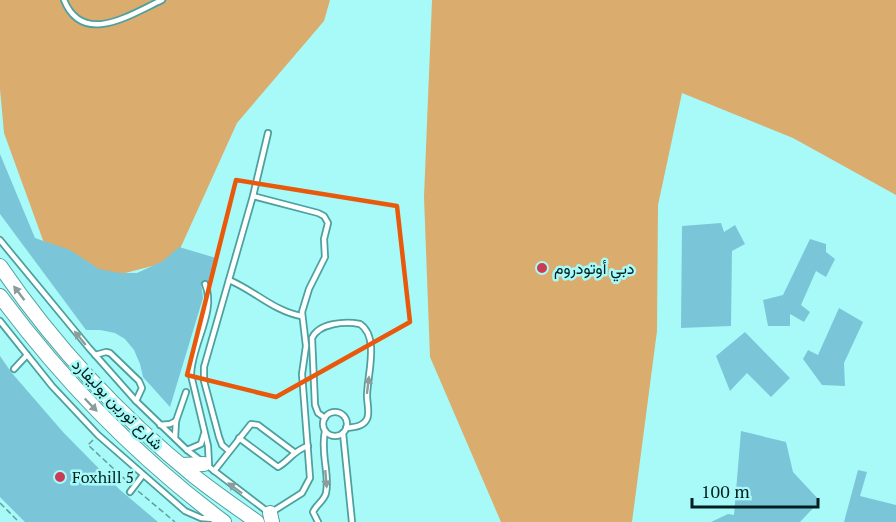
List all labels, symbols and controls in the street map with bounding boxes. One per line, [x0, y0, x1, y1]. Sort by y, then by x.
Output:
place label: دبي أوتودروم [554, 257, 635, 282]
marker: دبي أوتودروم [535, 261, 549, 275]
one-way arrow [14, 286, 26, 301]
one-way arrow [74, 330, 87, 346]
street label: شارع تورين بوليفارد [67, 354, 168, 455]
one-way arrow [363, 375, 373, 394]
one-way arrow [84, 398, 98, 412]
place label: Foxhill 5 [72, 466, 134, 488]
marker: Foxhill 5 [53, 470, 67, 484]
one-way arrow [321, 470, 330, 489]
scale bar [692, 471, 818, 509]
text: 100 m [701, 479, 750, 503]
one-way arrow [228, 482, 243, 494]

